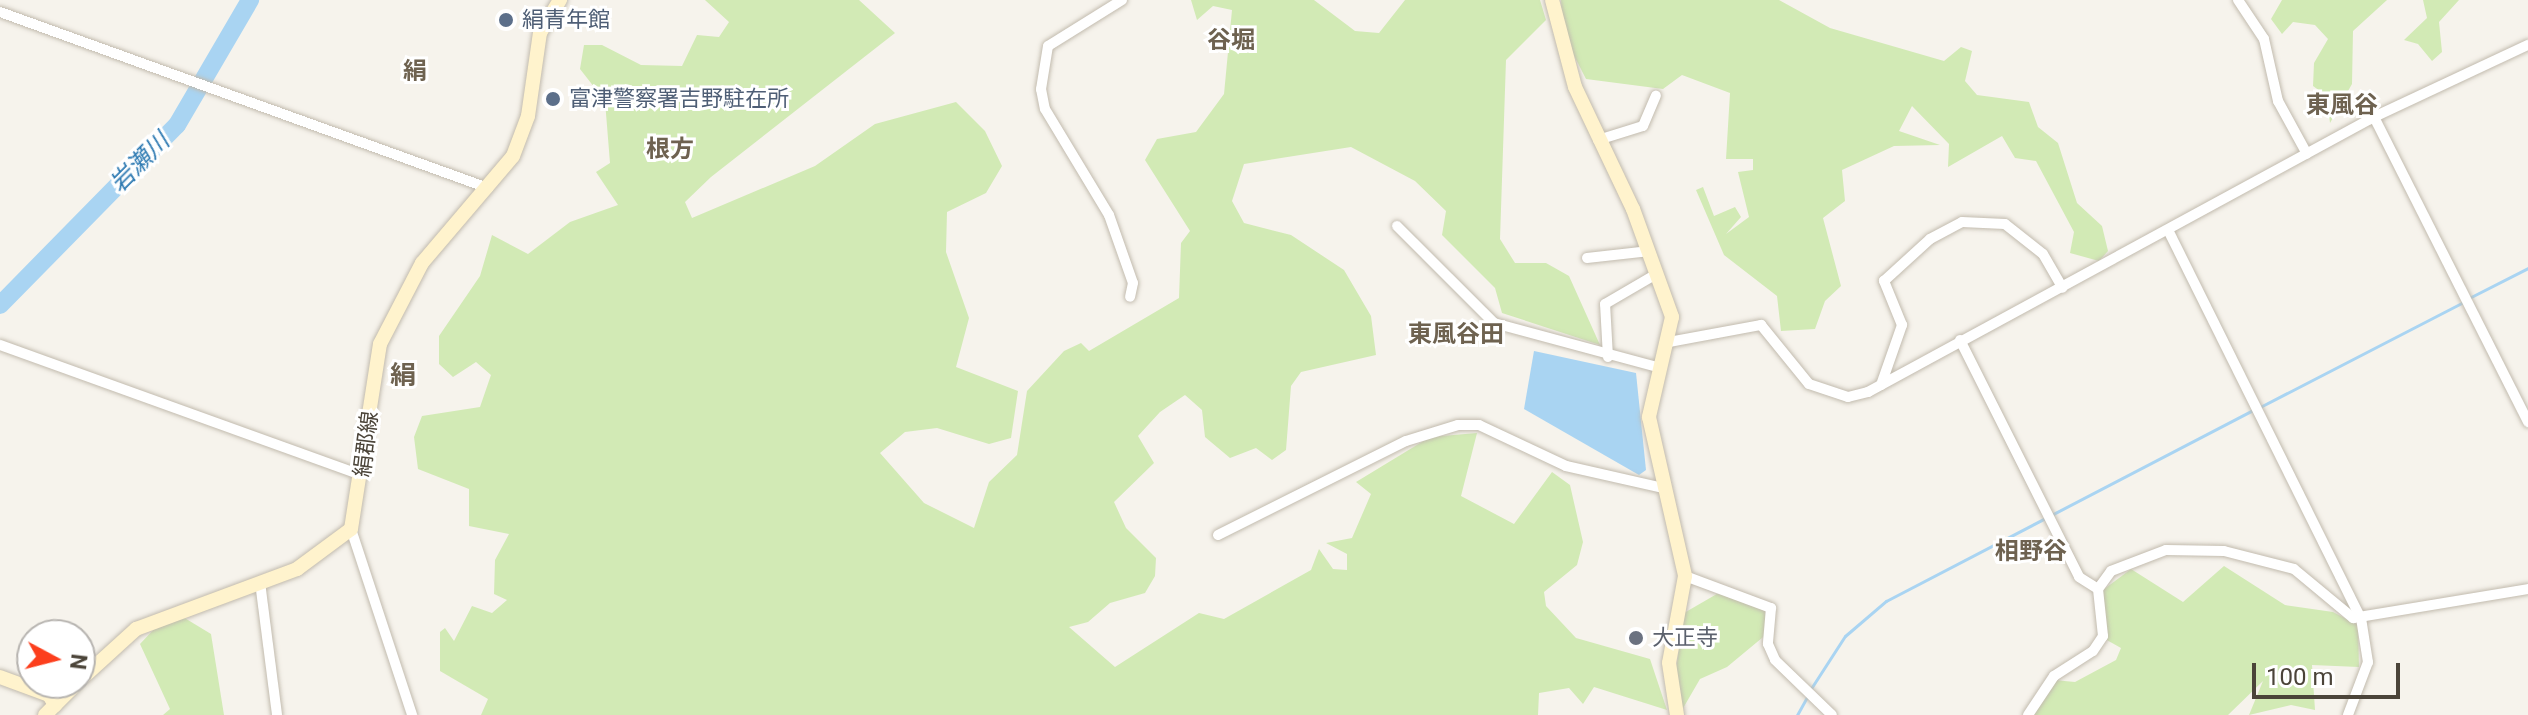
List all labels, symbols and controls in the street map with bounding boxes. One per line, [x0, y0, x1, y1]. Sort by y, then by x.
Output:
place label: 絹青年館 [522, 7, 610, 33]
marker: 絹青年館 [497, 11, 515, 29]
district label: 谷堀 [1207, 27, 1255, 55]
district label: 絹 [403, 58, 427, 86]
place label: 富津警察署吉野駐在所 [569, 86, 789, 112]
marker: 富津警察署吉野駐在所 [544, 90, 562, 108]
district label: 東風谷 [2306, 92, 2378, 120]
water label: 岩瀬川 [104, 127, 176, 199]
district label: 根方 [646, 136, 694, 164]
district label: 東風谷田 [1408, 321, 1504, 349]
district label: 絹 [390, 360, 416, 392]
street label: 絹郡線 [349, 410, 383, 478]
district label: 相野谷 [1995, 538, 2067, 566]
north arrow [16, 619, 96, 699]
place label: 大正寺 [1652, 625, 1718, 651]
marker: 大正寺 [1627, 629, 1645, 647]
scale bar [2256, 647, 2404, 697]
text: N [65, 653, 92, 671]
text: 100 m [2266, 663, 2333, 691]

